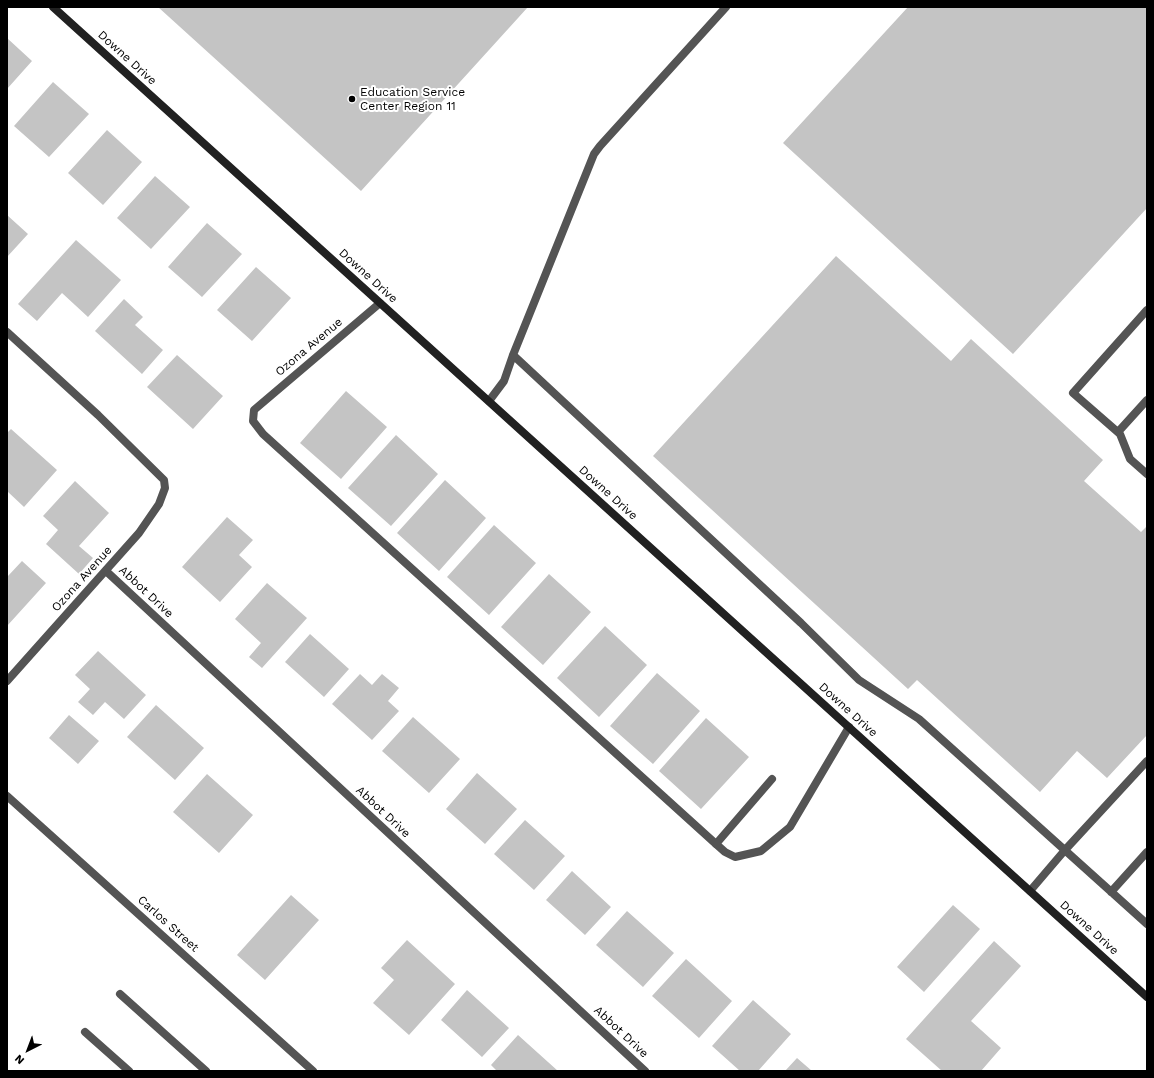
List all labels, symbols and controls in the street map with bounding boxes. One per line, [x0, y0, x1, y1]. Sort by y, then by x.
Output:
street label: Downe Drive [95, 28, 159, 88]
place label: Education Service Center Region 11 [360, 85, 465, 113]
marker: Education Service Center Region 11 [347, 94, 357, 104]
street label: Downe Drive [336, 246, 400, 306]
street label: Ozona Avenue [273, 315, 345, 379]
street label: Downe Drive [576, 463, 640, 523]
street label: Ozona Avenue [49, 543, 115, 615]
street label: Abbot Drive [116, 563, 176, 621]
street label: Downe Drive [816, 680, 880, 740]
street label: Abbot Drive [353, 783, 413, 841]
street label: Carlos Street [134, 893, 202, 955]
street label: Downe Drive [1057, 898, 1121, 958]
street label: Abbot Drive [591, 1003, 651, 1061]
north arrow [8, 1030, 48, 1070]
text: N [12, 1052, 27, 1067]

